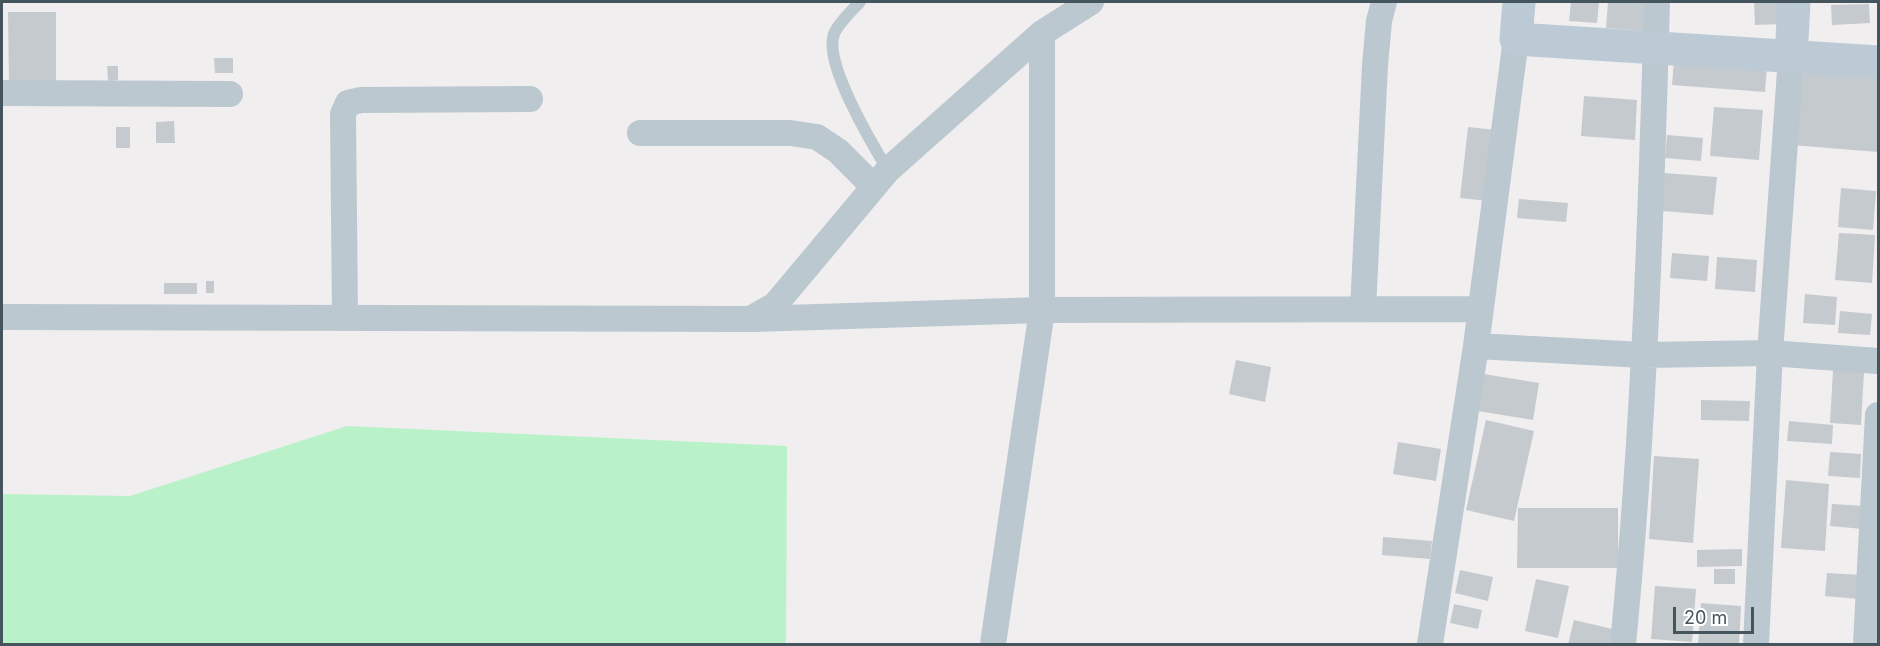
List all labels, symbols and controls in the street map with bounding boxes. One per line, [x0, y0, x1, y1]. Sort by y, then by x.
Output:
scale bar [1676, 595, 1757, 633]
text: 20 m [1684, 607, 1727, 628]

